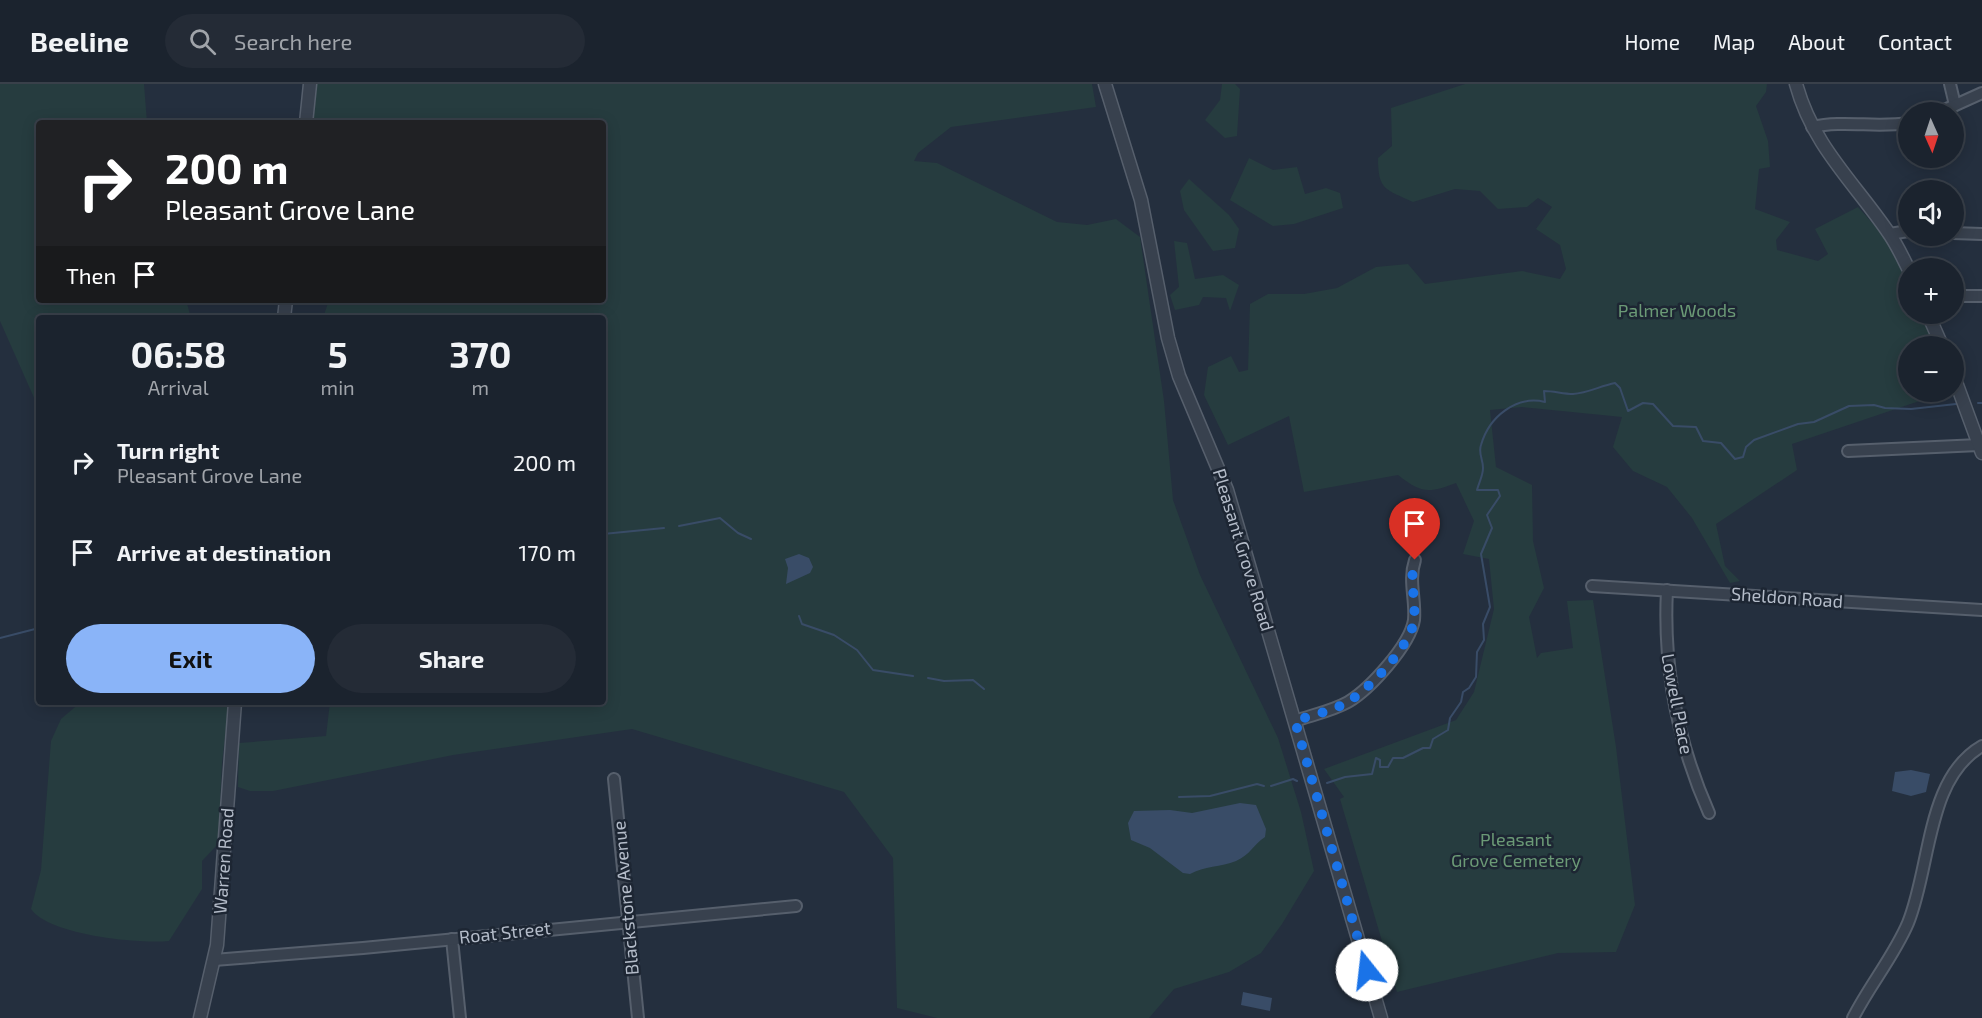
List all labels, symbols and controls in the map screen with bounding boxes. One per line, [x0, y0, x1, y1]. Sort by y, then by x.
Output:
search box [165, 14, 585, 68]
text: Beeline [30, 24, 129, 58]
icon: search [186, 25, 219, 58]
text: Search here [234, 28, 352, 54]
text: Home [1624, 29, 1680, 54]
text: Map [1713, 29, 1755, 54]
text: About [1788, 29, 1845, 54]
text: Contact [1878, 29, 1952, 54]
north arrow [1898, 102, 1964, 168]
map controls [1898, 102, 1964, 402]
text: 200 m [165, 142, 288, 192]
icon: right [66, 144, 144, 222]
button: sound [1898, 180, 1964, 246]
text: Pleasant Grove Lane [165, 193, 415, 225]
icon: arrive [128, 258, 161, 291]
button: + [1898, 258, 1964, 324]
text: Then [66, 262, 116, 288]
park label: Palmer Woods [1618, 299, 1736, 321]
text: 06:58 [131, 332, 226, 375]
text: 5 [328, 332, 348, 375]
text: 370 [449, 332, 511, 375]
button: − [1898, 336, 1964, 402]
text: Arrival [148, 375, 209, 399]
text: min [321, 375, 355, 399]
text: m [472, 375, 489, 399]
text: Turn right [117, 437, 219, 463]
icon: right [66, 446, 99, 479]
text: 200 m [513, 449, 576, 475]
text: Pleasant Grove Lane [117, 463, 302, 487]
street label: Pleasant Grove Road [1209, 466, 1279, 634]
pin [1389, 498, 1440, 560]
icon: arrive [1398, 507, 1431, 540]
icon: arrive [66, 536, 99, 569]
text: Arrive at destination [117, 539, 331, 565]
text: 170 m [519, 539, 576, 565]
street label: Sheldon Road [1730, 582, 1844, 612]
button: Exit [66, 624, 315, 693]
button: Share [327, 624, 576, 693]
street label: Lowell Place [1657, 652, 1699, 756]
street label: Warren Road [208, 807, 238, 915]
street label: Blackstone Avenue [607, 820, 643, 976]
park label: Pleasant Grove Cemetery [1451, 828, 1582, 871]
street label: Roat Street [458, 916, 552, 948]
position arrow [1335, 938, 1399, 1002]

